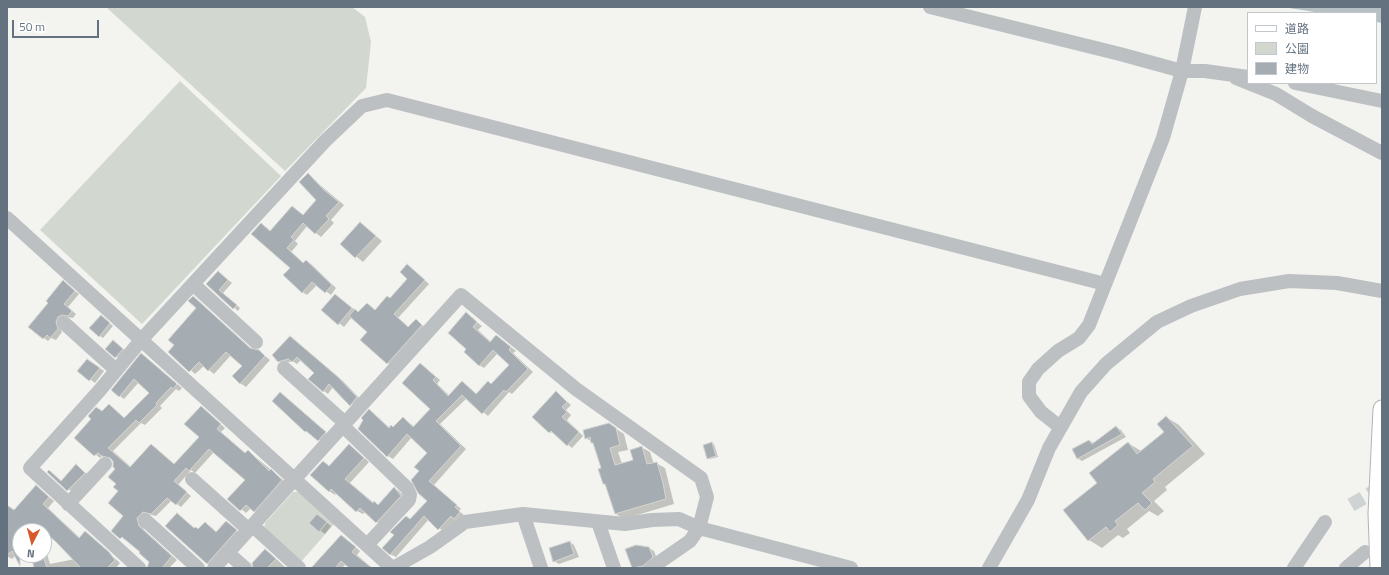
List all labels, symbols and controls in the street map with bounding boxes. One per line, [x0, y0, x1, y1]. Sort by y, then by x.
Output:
scale bar [14, 12, 101, 38]
legend [1247, 12, 1377, 84]
text: 50 m [19, 17, 45, 36]
text: 道路 [1285, 19, 1309, 38]
text: 公園 [1285, 39, 1309, 58]
text: 建物 [1285, 59, 1309, 78]
north arrow [12, 523, 52, 563]
text: N [26, 546, 35, 562]

